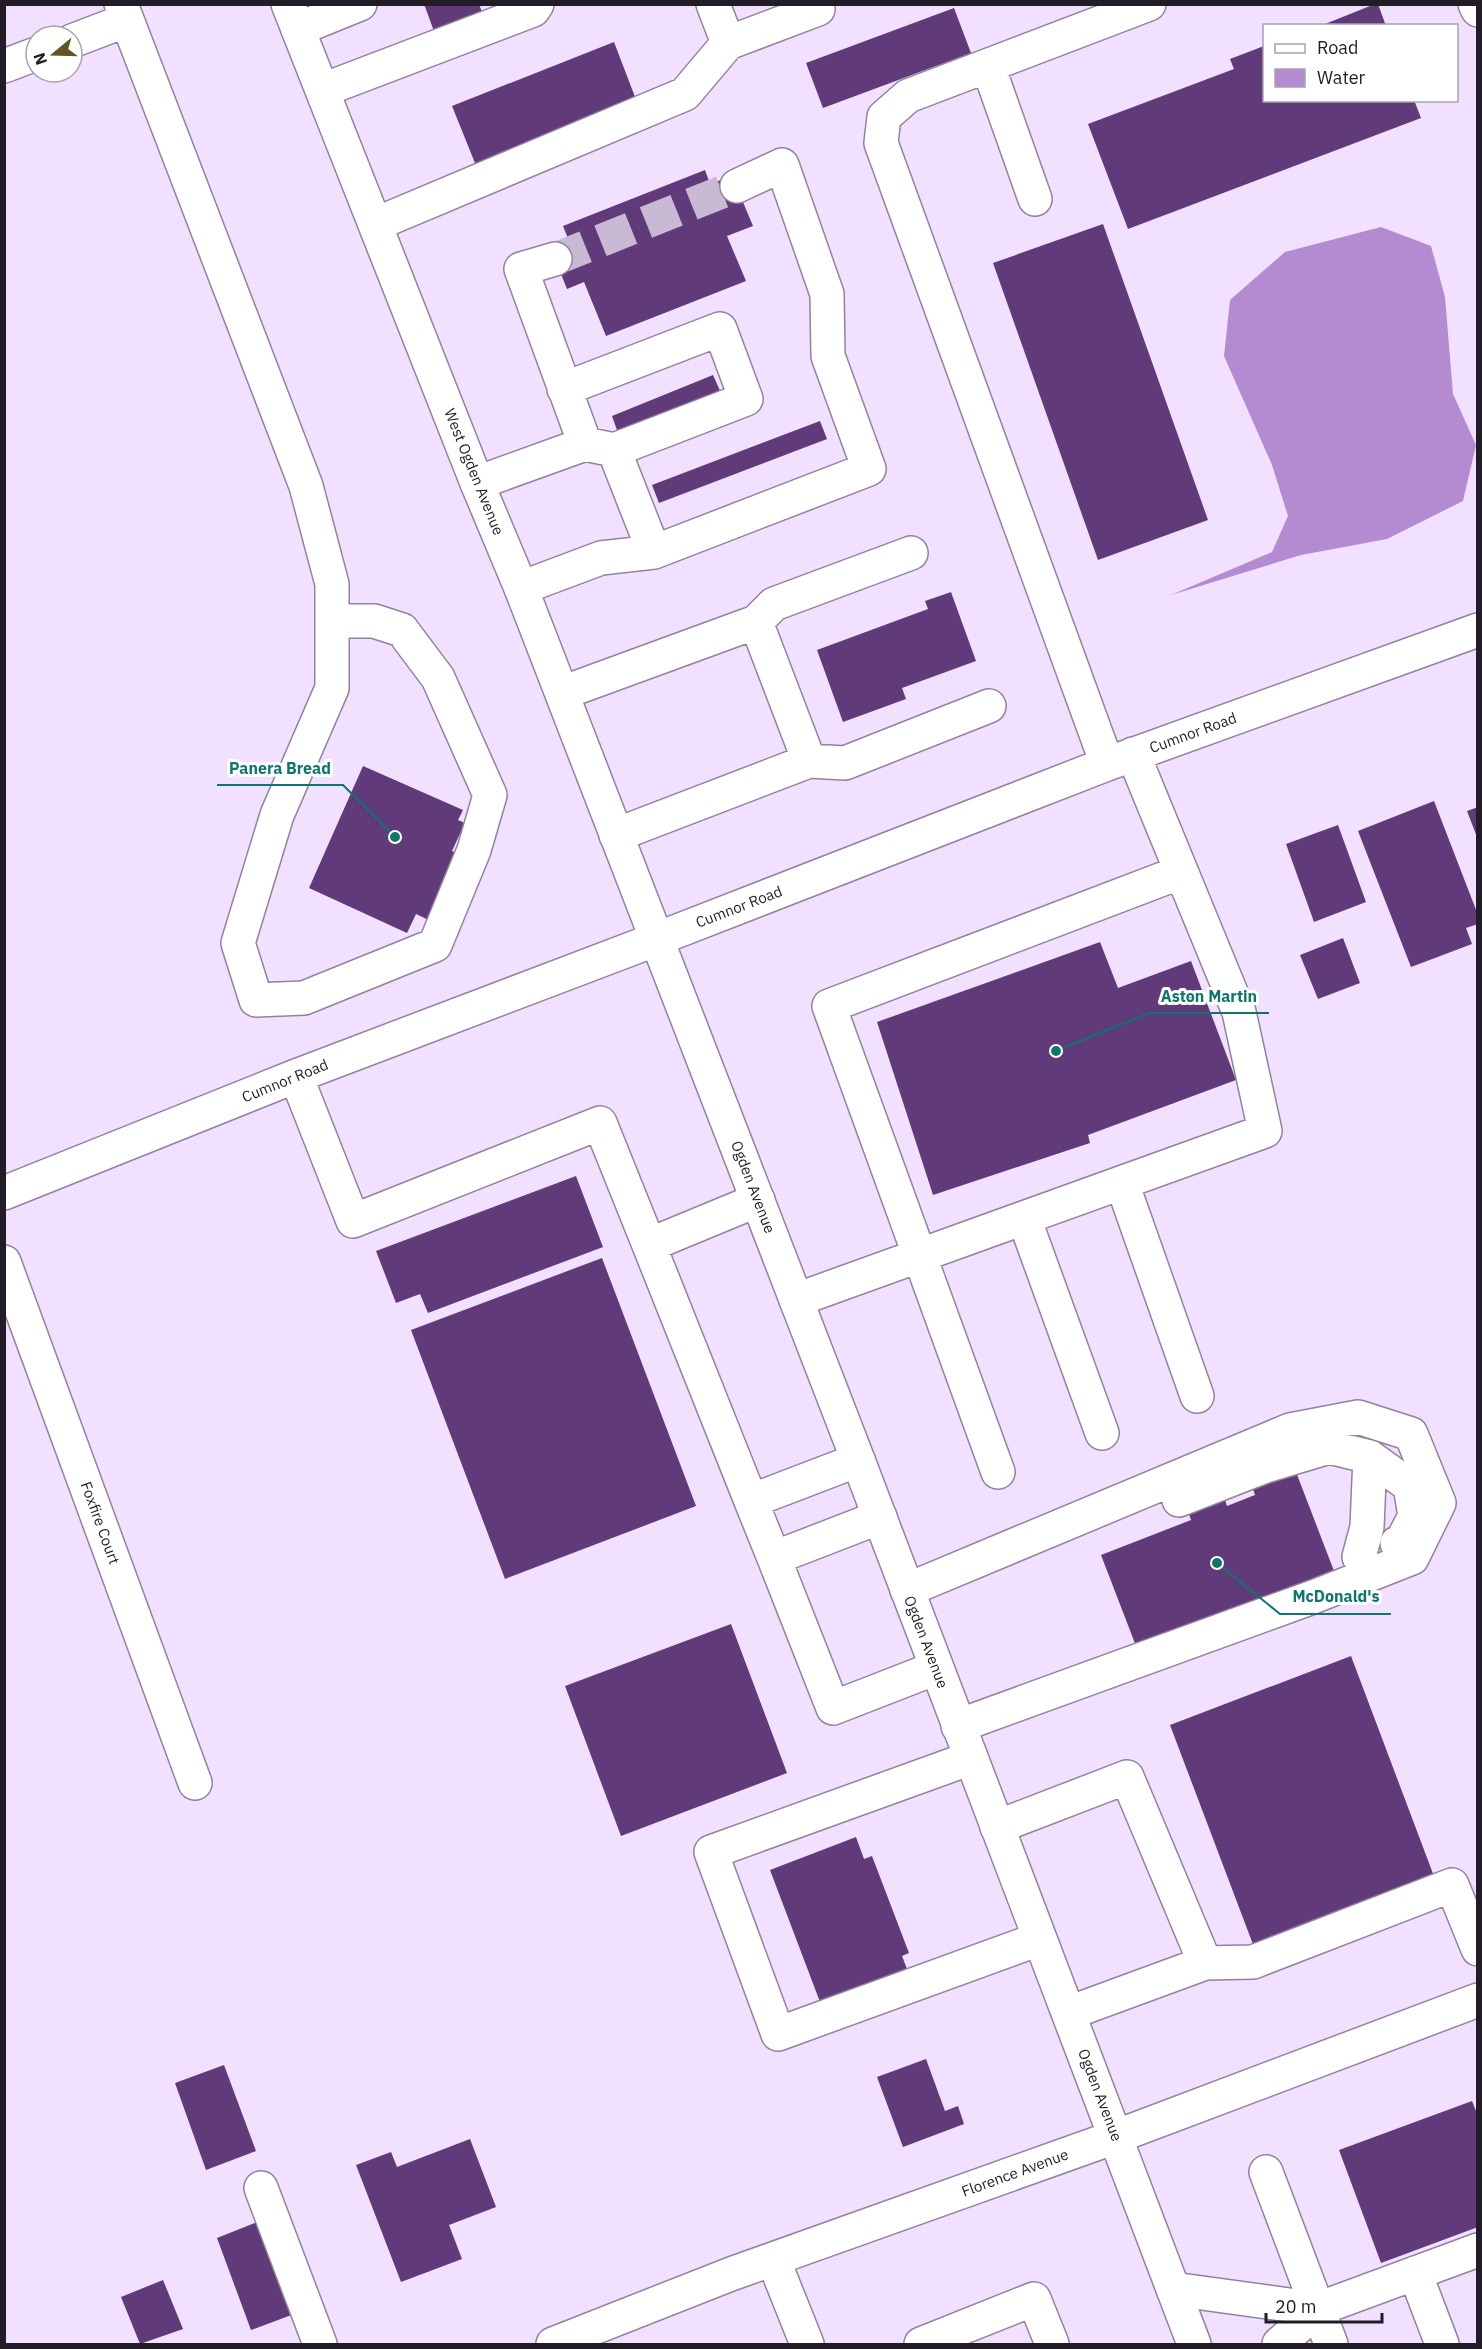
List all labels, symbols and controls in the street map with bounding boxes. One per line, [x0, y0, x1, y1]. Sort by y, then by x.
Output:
north arrow [24, 24, 84, 84]
legend [1263, 24, 1458, 102]
text: Road [1317, 36, 1358, 59]
text: N [28, 50, 51, 68]
text: Water [1317, 66, 1366, 89]
street label: West Ogden Avenue [440, 406, 509, 538]
street label: Cumnor Road [1147, 708, 1239, 757]
callout: Panera Bread [217, 751, 343, 785]
text: Panera Bread [229, 758, 331, 778]
street label: Cumnor Road [693, 881, 785, 932]
callout: Aston Martin [1149, 979, 1269, 1013]
text: Aston Martin [1161, 986, 1257, 1006]
street label: Cumnor Road [239, 1055, 331, 1106]
street label: Ogden Avenue [727, 1138, 780, 1236]
street label: Foxfire Court [77, 1479, 124, 1567]
callout: McDonald's [1280, 1580, 1391, 1614]
text: McDonald's [1292, 1586, 1380, 1606]
street label: Ogden Avenue [900, 1593, 953, 1691]
street label: Ogden Avenue [1074, 2046, 1127, 2144]
street label: Florence Avenue [959, 2144, 1071, 2201]
scale bar [1266, 2286, 1382, 2324]
text: 20 m [1275, 2295, 1317, 2318]

